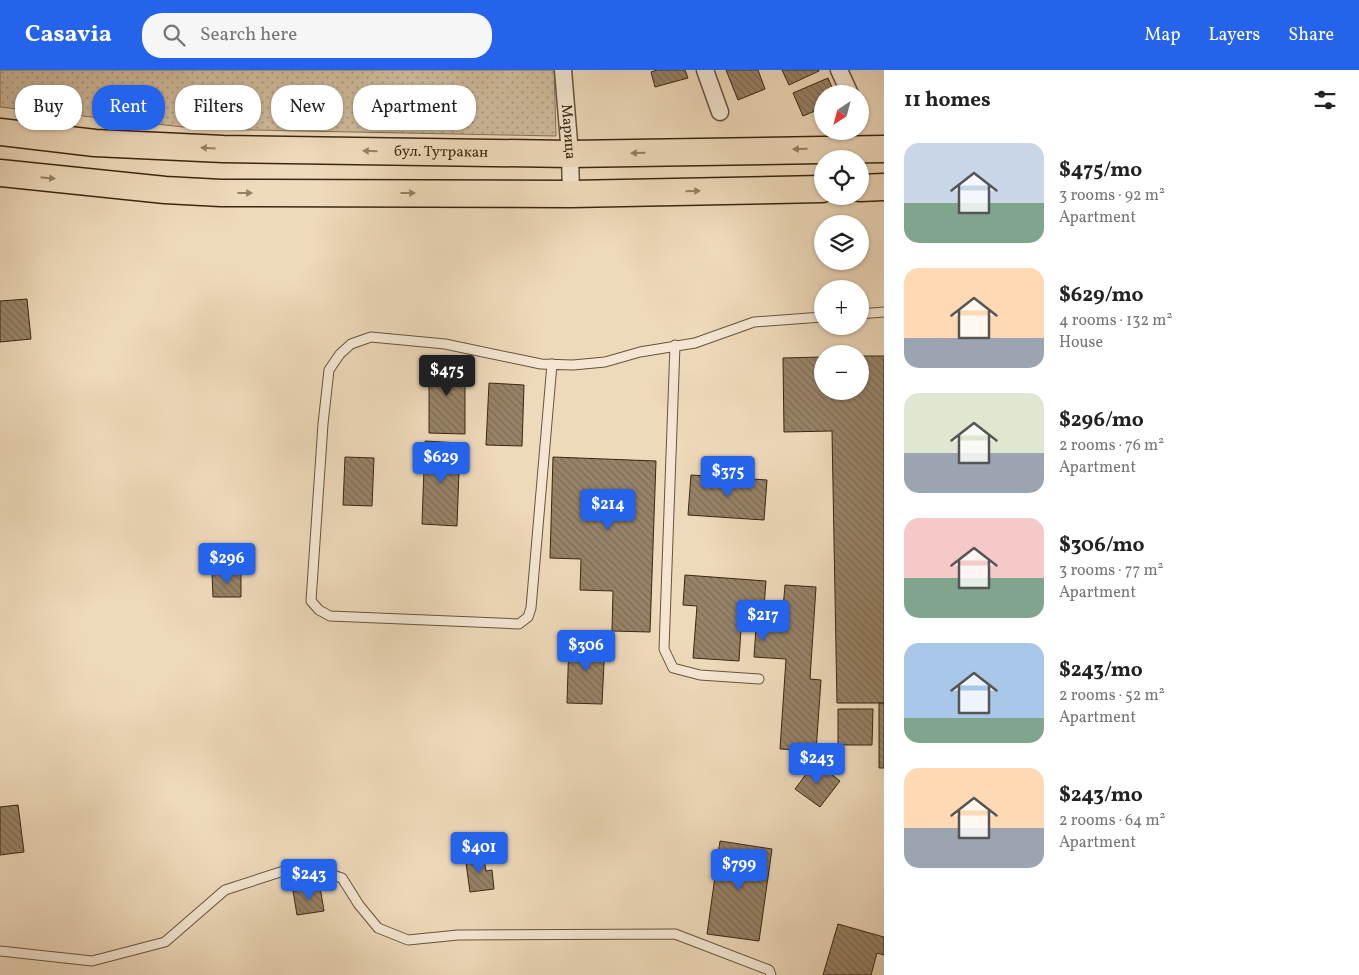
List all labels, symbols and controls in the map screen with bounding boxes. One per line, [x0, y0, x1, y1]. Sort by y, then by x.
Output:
search box [142, 13, 492, 58]
text: Casavia [25, 18, 112, 52]
icon: search [160, 21, 188, 49]
text: Search here [200, 22, 297, 48]
text: Map [1144, 23, 1180, 48]
text: Layers [1208, 23, 1260, 48]
text: Share [1288, 23, 1334, 48]
chip: Buy [15, 85, 82, 130]
chip: Rent [92, 85, 165, 130]
chip: Filters [175, 85, 261, 130]
chip: New [271, 85, 343, 130]
chip: Apartment [353, 85, 476, 130]
north arrow [814, 85, 869, 140]
map controls [814, 85, 869, 400]
text: 11 homes [904, 86, 991, 115]
icon: filters [1311, 86, 1339, 114]
street label: Марица [555, 103, 581, 160]
street label: бул. Тутракан [394, 141, 488, 163]
one-way arrow [200, 144, 216, 152]
one-way arrow [792, 145, 808, 153]
one-way arrow [362, 147, 378, 155]
one-way arrow [630, 149, 646, 157]
button: locate [814, 150, 869, 205]
text: $475/mo [1059, 156, 1142, 185]
icon: home [944, 163, 1004, 223]
one-way arrow [41, 174, 57, 182]
text: 3 rooms · 92 m² [1059, 185, 1165, 207]
one-way arrow [685, 187, 701, 195]
one-way arrow [238, 189, 254, 197]
one-way arrow [400, 189, 416, 197]
text: Apartment [1059, 207, 1136, 229]
button: layers [814, 215, 869, 270]
button: + [814, 280, 869, 335]
text: $629/mo [1059, 281, 1143, 310]
icon: home [944, 288, 1004, 348]
text: 4 rooms · 132 m² [1059, 310, 1172, 332]
text: House [1059, 332, 1103, 354]
button: − [814, 345, 869, 400]
pin: $475 [417, 354, 477, 397]
text: $475 [430, 360, 464, 382]
text: $296/mo [1059, 406, 1144, 435]
icon: home [944, 413, 1004, 473]
text: 2 rooms · 76 m² [1059, 435, 1164, 457]
pin: $629 [411, 442, 471, 484]
text: $629 [424, 447, 458, 469]
pin: $375 [698, 456, 758, 498]
text: Apartment [1059, 457, 1136, 479]
text: $375 [712, 461, 744, 483]
pin: $214 [578, 488, 638, 531]
text: $214 [591, 494, 625, 516]
text: $306/mo [1059, 531, 1145, 560]
icon: home [944, 538, 1004, 598]
pin: $296 [197, 542, 257, 585]
text: $296 [209, 548, 245, 570]
text: 3 rooms · 77 m² [1059, 560, 1163, 582]
text: Apartment [1059, 582, 1136, 604]
pin: $217 [733, 600, 793, 642]
text: $217 [747, 605, 779, 627]
pin: $306 [556, 630, 616, 672]
text: $306 [568, 635, 604, 657]
text: $243/mo [1059, 656, 1143, 685]
icon: home [944, 663, 1004, 723]
text: 2 rooms · 52 m² [1059, 685, 1165, 707]
text: Apartment [1059, 707, 1136, 729]
pin: $243 [787, 742, 847, 785]
text: $243 [800, 748, 834, 770]
text: $243/mo [1059, 781, 1143, 810]
icon: home [944, 788, 1004, 848]
text: 2 rooms · 64 m² [1059, 810, 1166, 832]
pin: $401 [449, 832, 509, 874]
text: Apartment [1059, 832, 1136, 854]
text: $401 [462, 837, 496, 859]
pin: $799 [709, 848, 769, 891]
text: $799 [722, 854, 756, 876]
pin: $243 [279, 858, 339, 901]
text: $243 [292, 864, 326, 886]

